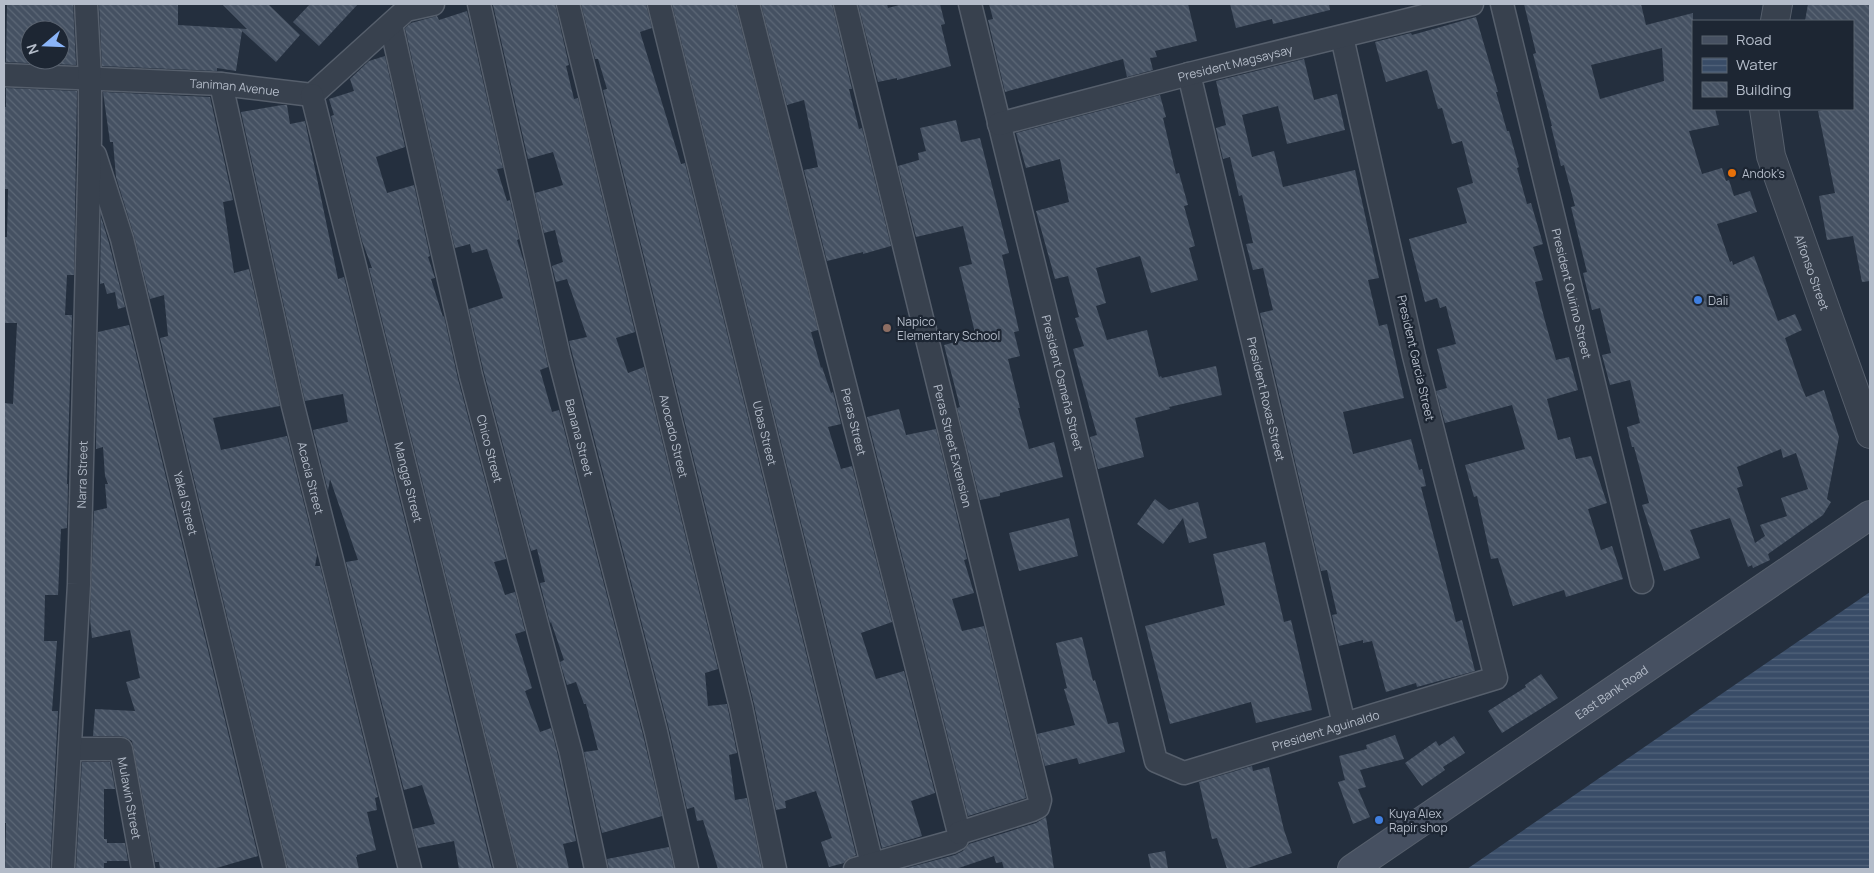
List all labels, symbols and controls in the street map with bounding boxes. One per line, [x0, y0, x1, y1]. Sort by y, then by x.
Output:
north arrow [20, 20, 70, 70]
legend [1692, 20, 1854, 110]
text: Road [1736, 29, 1772, 50]
street label: President Magsaysay [1176, 40, 1295, 85]
text: N [22, 42, 43, 57]
text: Water [1736, 54, 1778, 75]
street label: Taniman Avenue [189, 74, 281, 100]
text: Building [1736, 79, 1791, 100]
place label: Andok's [1742, 165, 1785, 182]
marker: Andok's [1726, 167, 1738, 179]
street label: President Quirino Street [1548, 227, 1596, 361]
street label: Alfonso Street [1791, 232, 1834, 313]
place label: Dali [1708, 292, 1728, 309]
street label: President Garcia Street [1393, 293, 1439, 423]
marker: Dali [1692, 294, 1704, 306]
place label: Napico Elementary School [897, 313, 1000, 344]
street label: President Osmeña Street [1038, 313, 1088, 453]
marker: Napico Elementary School [881, 322, 893, 334]
street label: President Roxas Street [1243, 335, 1290, 463]
street label: Peras Street Extension [930, 382, 977, 509]
street label: Peras Street [838, 386, 871, 457]
street label: Avocado Street [656, 393, 693, 480]
street label: Banana Street [562, 397, 598, 478]
street label: Ubas Street [749, 399, 782, 467]
street label: Chico Street [473, 413, 507, 485]
street label: Narra Street [72, 440, 91, 509]
street label: Acacia Street [294, 440, 329, 516]
street label: Mangga Street [391, 440, 427, 524]
street label: Yakal Street [170, 469, 202, 537]
street label: East Bank Road [1571, 661, 1651, 723]
street label: President Aguinaldo [1270, 706, 1381, 754]
street label: Mulawin Street [114, 756, 146, 841]
place label: Kuya Alex Rapir shop [1389, 805, 1448, 836]
marker: Kuya Alex Rapir shop [1373, 814, 1385, 826]

